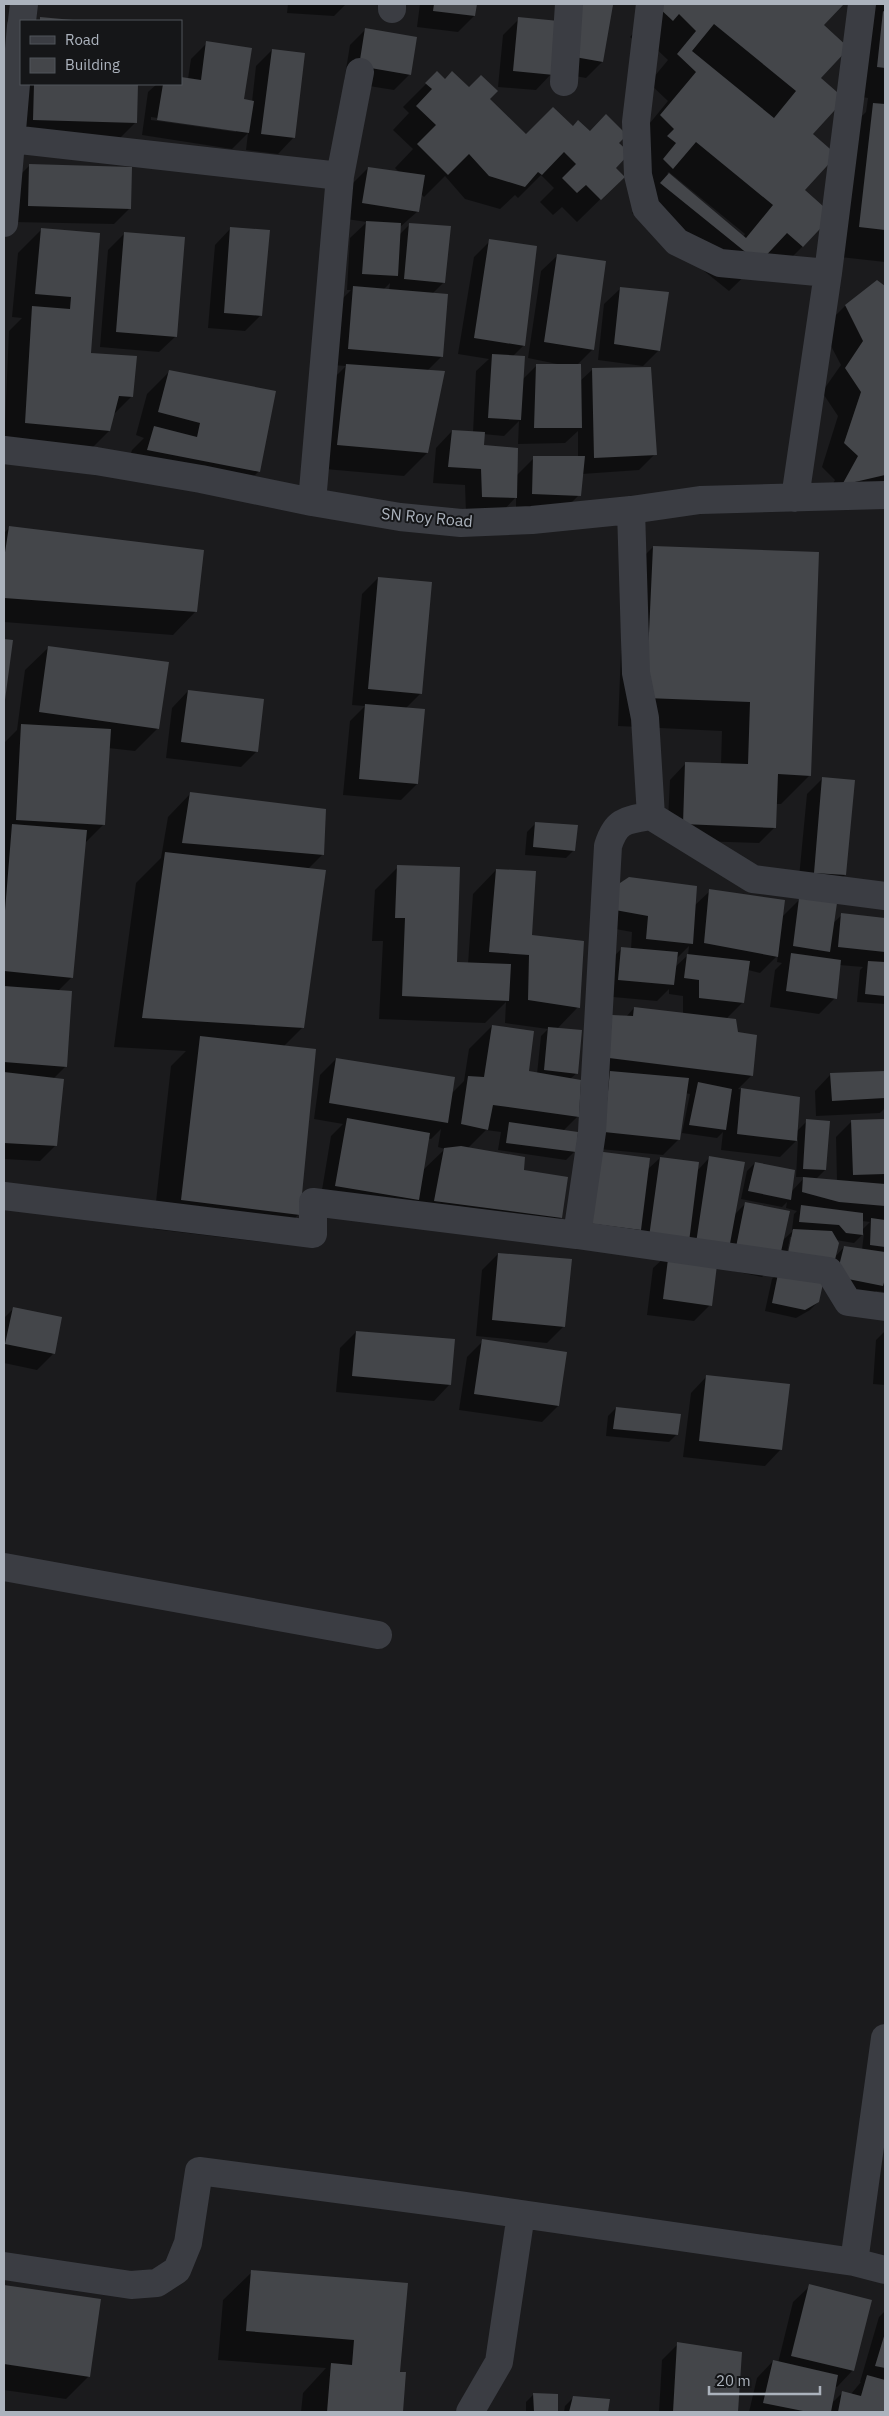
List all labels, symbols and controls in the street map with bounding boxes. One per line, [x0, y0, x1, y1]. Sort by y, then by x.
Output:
legend [20, 20, 182, 85]
text: Road [65, 30, 100, 49]
text: Building [65, 55, 120, 74]
street label: SN Roy Road [380, 503, 474, 531]
scale bar [709, 2364, 820, 2396]
text: 20 m [716, 2371, 751, 2390]

